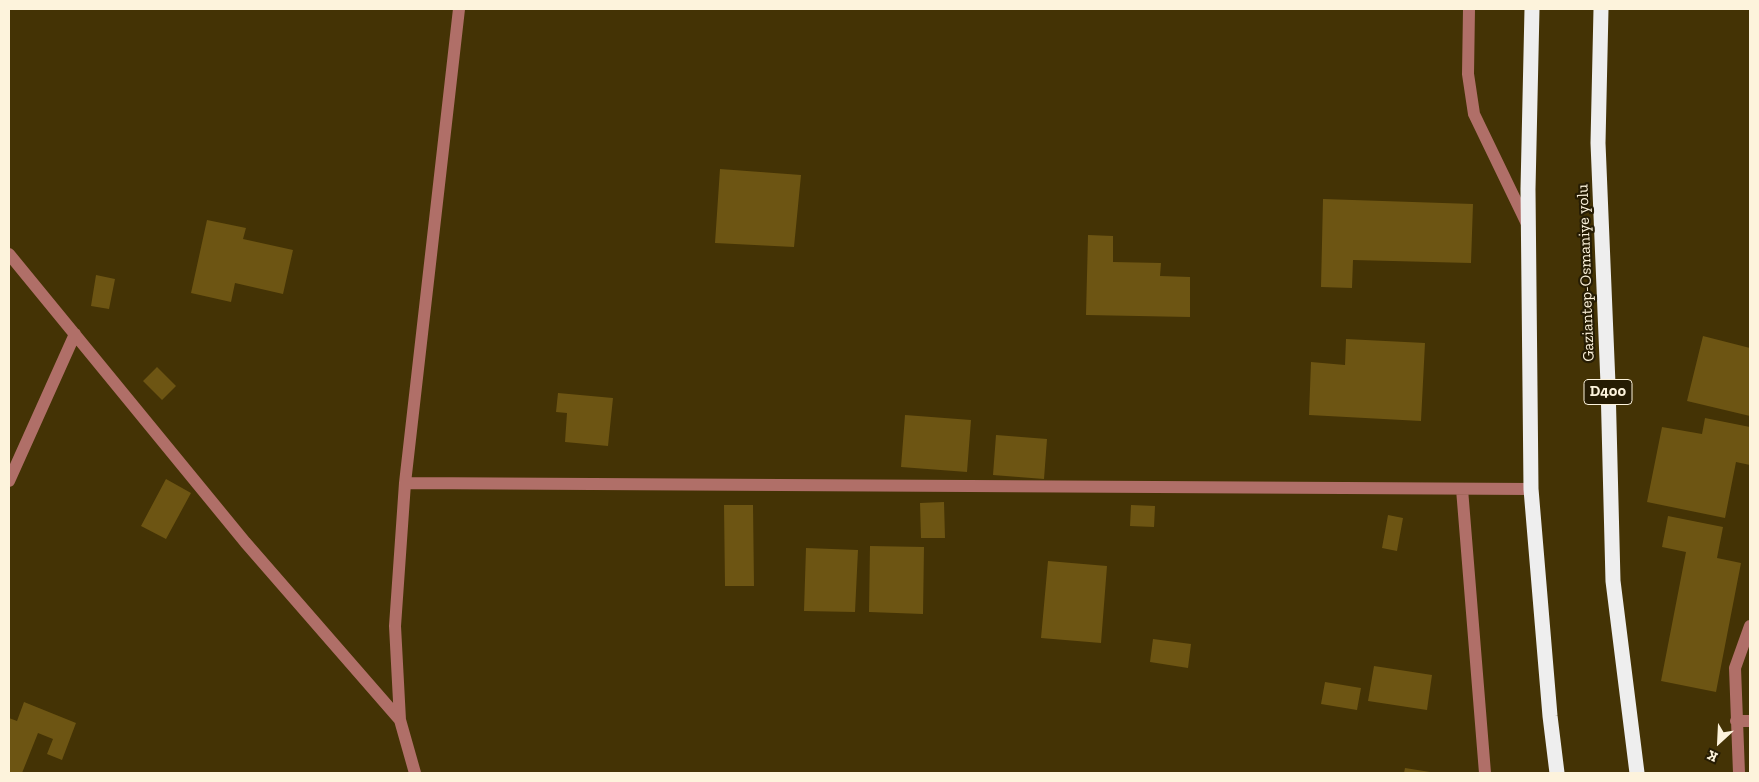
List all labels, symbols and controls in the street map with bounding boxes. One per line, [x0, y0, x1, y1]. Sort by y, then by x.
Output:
street label: Gaziantep-Osmaniye yolu [1573, 184, 1599, 362]
road number: D400 [1584, 380, 1632, 404]
north arrow [1694, 717, 1744, 767]
text: K [1705, 746, 1720, 766]

